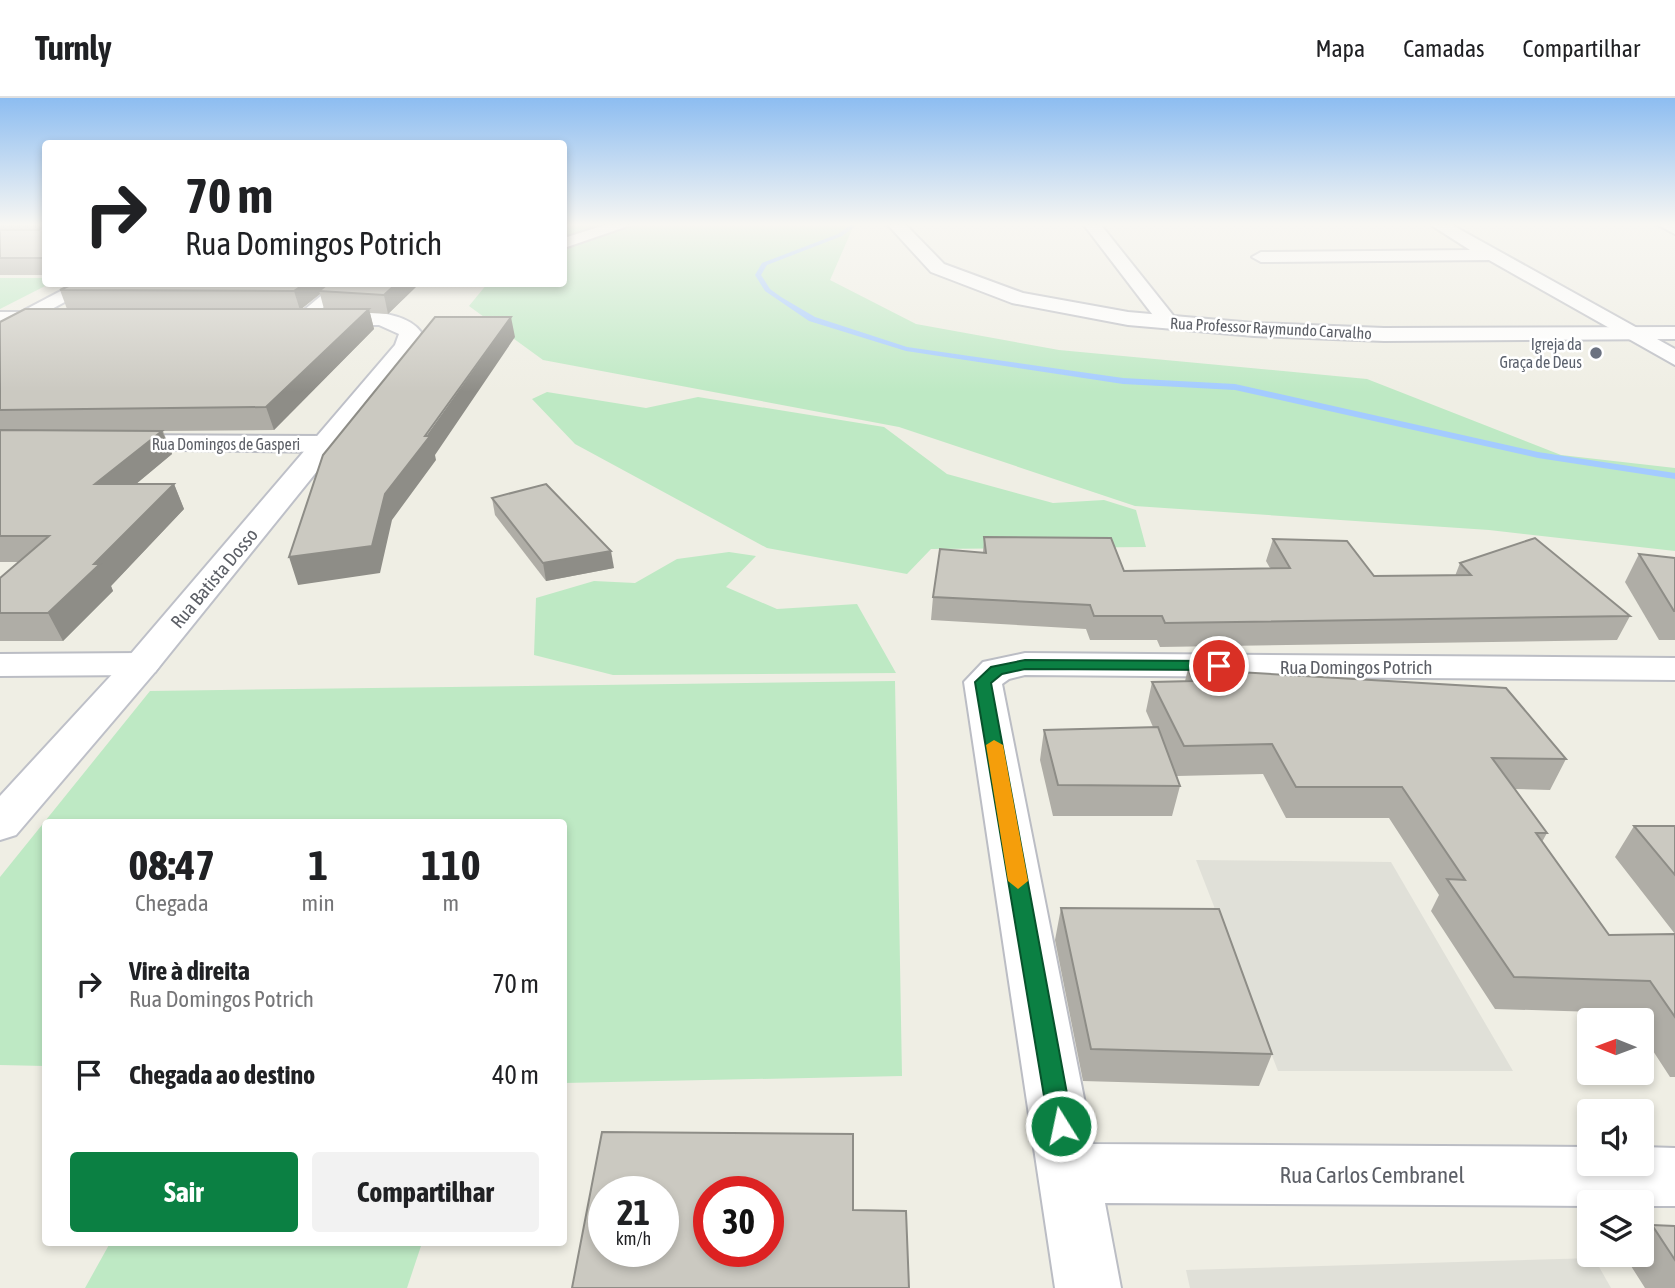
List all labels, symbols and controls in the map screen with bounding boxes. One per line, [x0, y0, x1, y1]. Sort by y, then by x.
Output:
text: Turnly [35, 29, 112, 67]
text: Mapa [1315, 35, 1365, 62]
text: Camadas [1403, 35, 1485, 62]
text: Compartilhar [1523, 35, 1640, 62]
text: 70 m [185, 167, 273, 223]
icon: right [70, 168, 161, 259]
text: Rua Domingos Potrich [185, 225, 442, 262]
street label: Rua Professor Raymundo Carvalho [1170, 314, 1372, 343]
place label: Igreja da Graça de Deus [1499, 335, 1582, 372]
marker: Igreja da Graça de Deus [1588, 345, 1604, 361]
street label: Rua Domingos de Gasperi [152, 435, 300, 454]
street label: Rua Batista Dosso [166, 524, 262, 632]
pin [1189, 636, 1249, 696]
icon: arrive [1200, 647, 1238, 685]
street label: Rua Domingos Potrich [1280, 656, 1432, 678]
text: 08:47 [129, 841, 215, 889]
text: 1 [308, 841, 328, 889]
text: 110 [421, 841, 480, 889]
text: Chegada [135, 890, 209, 916]
text: min [302, 890, 335, 916]
text: m [443, 890, 459, 916]
text: Vire à direita [129, 956, 250, 986]
icon: right [70, 965, 108, 1003]
text: 70 m [492, 969, 539, 999]
text: Rua Domingos Potrich [129, 986, 314, 1012]
north arrow [1577, 1008, 1654, 1085]
map controls [1577, 1008, 1654, 1267]
icon: arrive [70, 1056, 108, 1094]
text: Chegada ao destino [129, 1060, 315, 1090]
text: 40 m [492, 1060, 539, 1090]
position arrow [1024, 1089, 1098, 1163]
button: sound [1577, 1099, 1654, 1176]
button: Sair [70, 1152, 298, 1232]
button: Compartilhar [312, 1152, 539, 1232]
street label: Rua Carlos Cembranel [1279, 1162, 1465, 1188]
speed limit sign: 30 [693, 1176, 784, 1267]
button: layers [1577, 1190, 1654, 1267]
text: 21 [617, 1192, 650, 1232]
text: km/h [616, 1228, 651, 1249]

